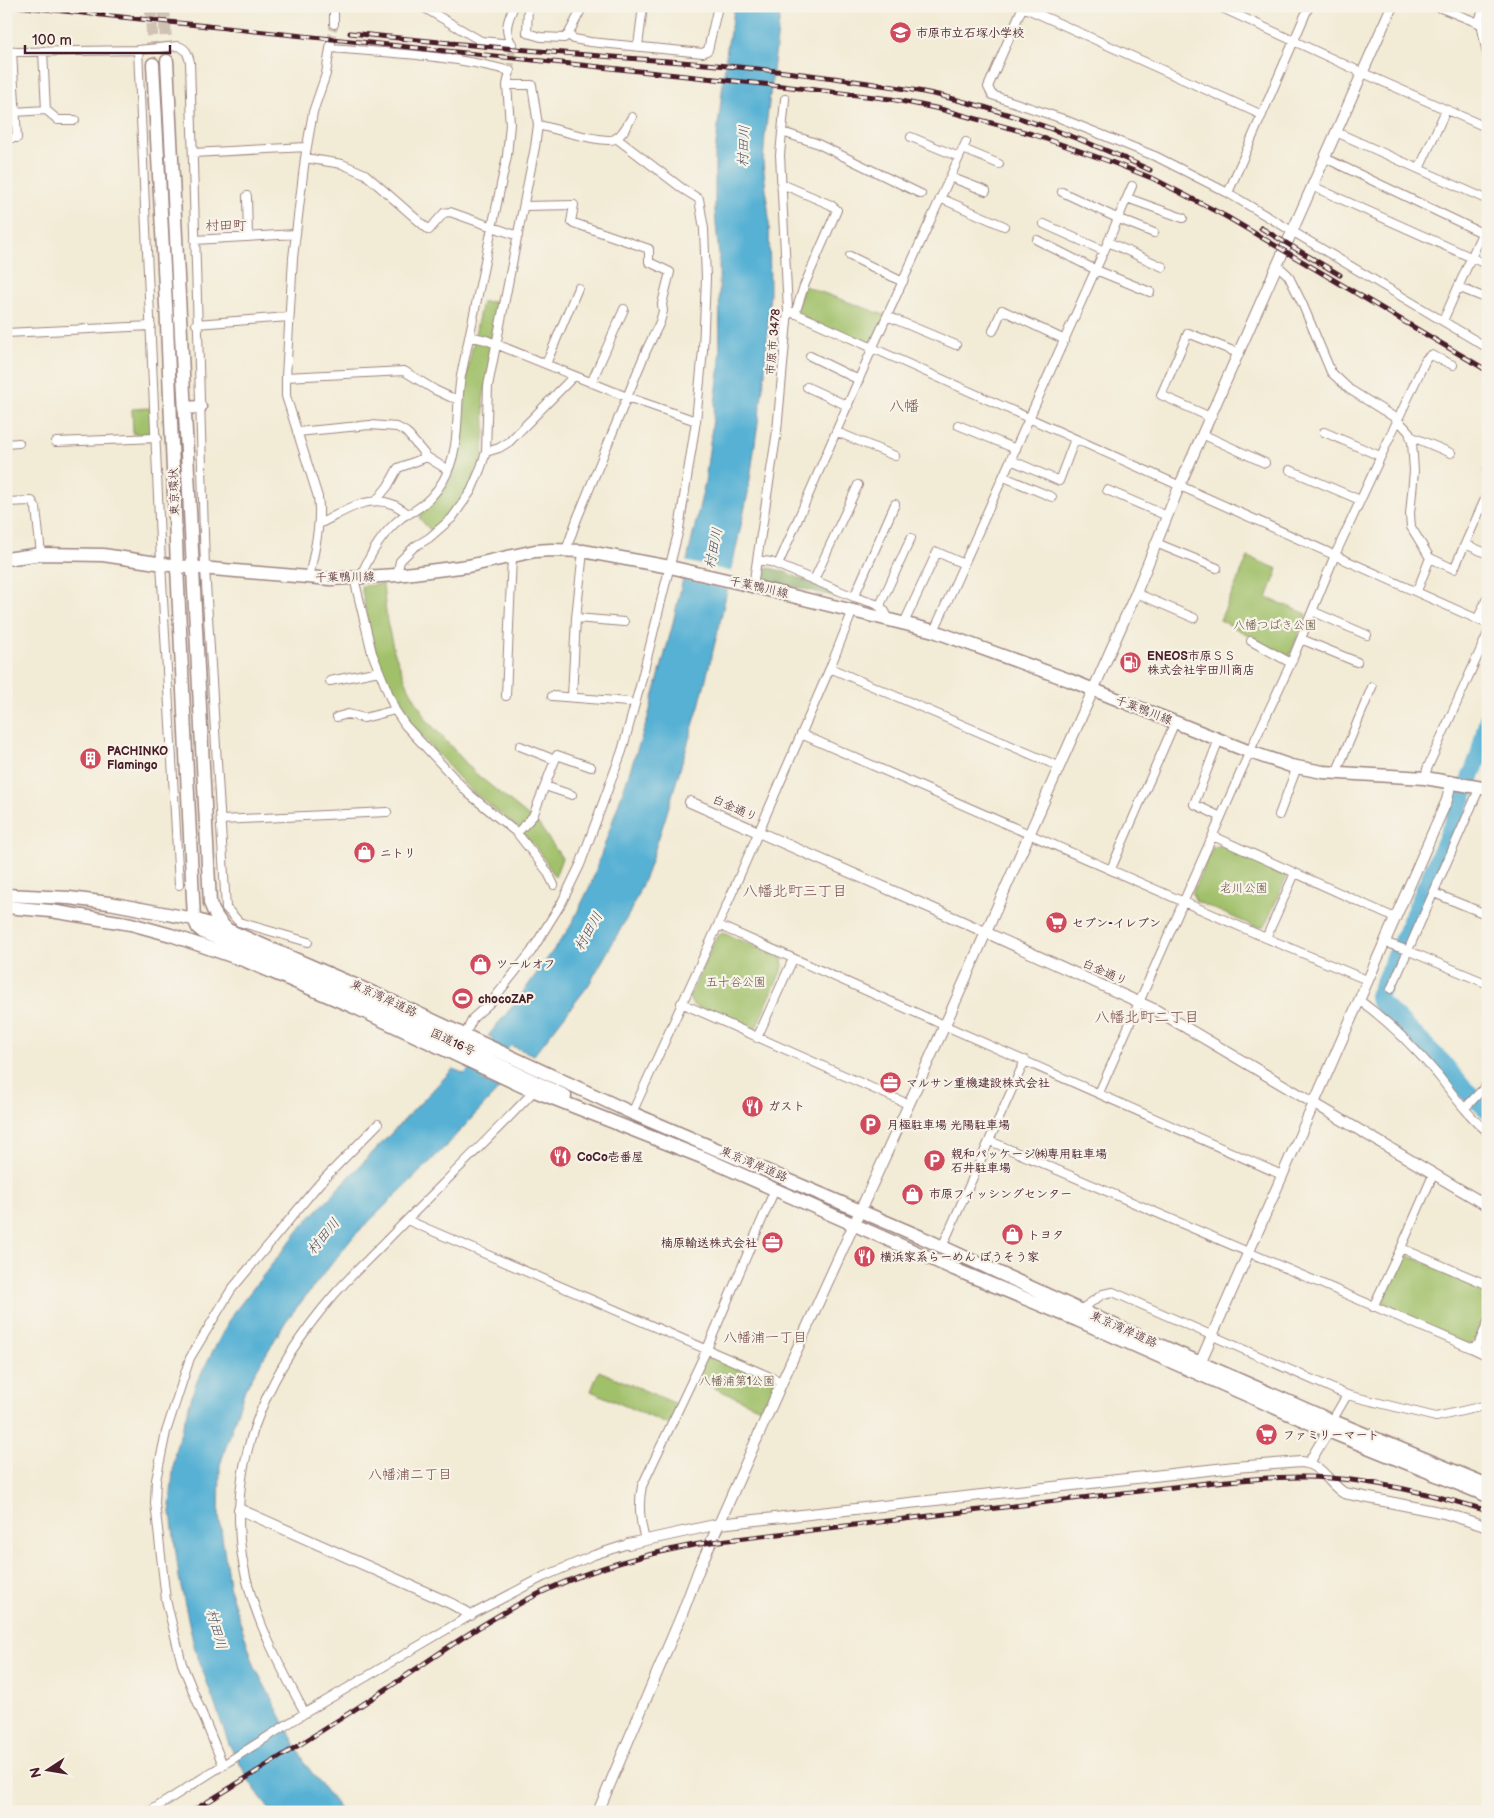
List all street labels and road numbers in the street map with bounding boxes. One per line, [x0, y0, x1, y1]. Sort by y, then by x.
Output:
street label: 市原市 3478 [763, 308, 784, 376]
street label: 東京環状 [166, 468, 183, 516]
street label: 千葉鴨川線 [315, 569, 375, 586]
street label: 千葉鴨川線 [728, 573, 790, 602]
street label: 千葉鴨川線 [1113, 693, 1175, 728]
street label: 白金通り [710, 792, 760, 825]
street label: 白金通り [1080, 956, 1130, 989]
street label: 東京湾岸道路 [348, 976, 420, 1020]
street label: 国道16号 [428, 1026, 478, 1059]
street label: 東京湾岸道路 [718, 1143, 790, 1185]
street label: 東京湾岸道路 [1088, 1308, 1160, 1351]

